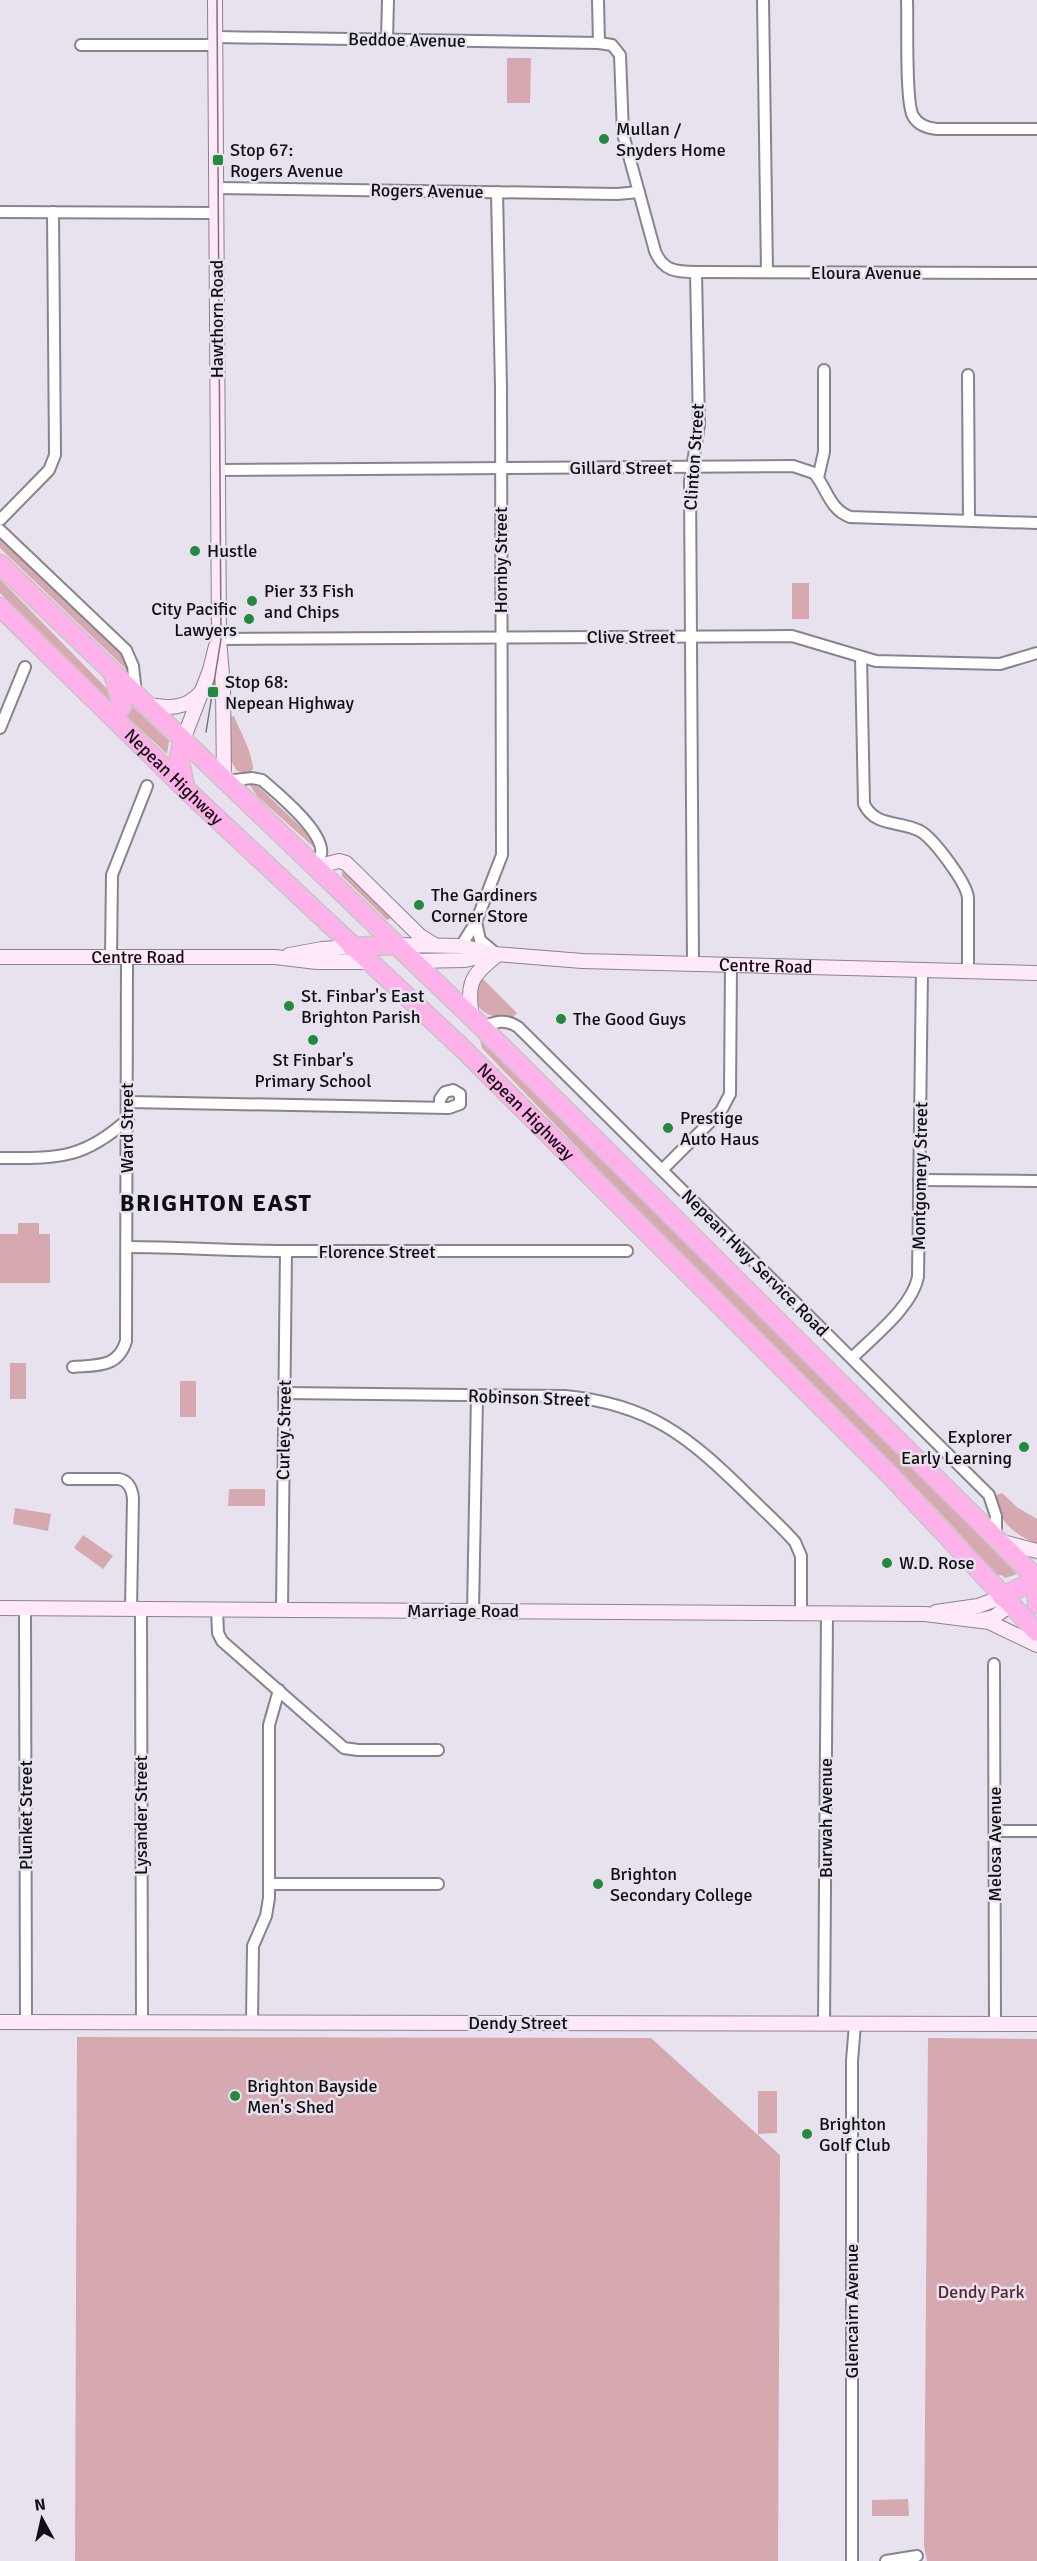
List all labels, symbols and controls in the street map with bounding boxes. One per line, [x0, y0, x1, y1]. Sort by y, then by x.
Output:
street label: Beddoe Avenue [348, 28, 466, 52]
place label: Mullan / Snyders Home [616, 118, 726, 161]
marker: Mullan / Snyders Home [597, 132, 611, 146]
place label: Stop 67: Rogers Avenue [230, 139, 343, 182]
marker: Stop 67: Rogers Avenue [211, 153, 225, 167]
street label: Rogers Avenue [370, 179, 484, 203]
street label: Hawthorn Road [206, 260, 228, 378]
street label: Eloura Avenue [811, 262, 921, 284]
street label: Clinton Street [679, 403, 709, 511]
street label: Gillard Street [570, 457, 672, 479]
street label: Hornby Street [490, 507, 512, 613]
place label: Hustle [207, 540, 257, 562]
marker: Hustle [188, 544, 202, 558]
place label: Pier 33 Fish and Chips [264, 580, 354, 623]
marker: Pier 33 Fish and Chips [245, 594, 259, 608]
place label: City Pacific Lawyers [151, 598, 237, 641]
marker: City Pacific Lawyers [242, 612, 256, 626]
street label: Clive Street [587, 626, 675, 648]
place label: Stop 68: Nepean Highway [225, 671, 354, 714]
marker: Stop 68: Nepean Highway [206, 685, 220, 699]
street label: Nepean Highway [120, 724, 228, 830]
place label: The Gardiners Corner Store [431, 884, 538, 927]
marker: The Gardiners Corner Store [412, 898, 426, 912]
street label: Centre Road [91, 946, 185, 968]
street label: Centre Road [719, 954, 813, 978]
place label: St. Finbar's East Brighton Parish [301, 985, 424, 1028]
marker: St. Finbar's East Brighton Parish [282, 999, 296, 1013]
place label: The Good Guys [573, 1008, 686, 1030]
marker: The Good Guys [554, 1012, 568, 1026]
marker: St Finbar's Primary School [306, 1033, 320, 1047]
place label: St Finbar's Primary School [255, 1049, 371, 1092]
street label: Nepean Highway [472, 1058, 580, 1166]
street label: Ward Street [116, 1083, 138, 1173]
street label: Montgomery Street [908, 1102, 932, 1250]
place label: Prestige Auto Haus [680, 1107, 759, 1150]
marker: Prestige Auto Haus [661, 1121, 675, 1135]
street label: Nepean Hwy Service Road [677, 1185, 833, 1341]
district label: BRIGHTON EAST [120, 1188, 312, 1218]
street label: Florence Street [318, 1241, 436, 1263]
street label: Curley Street [272, 1380, 296, 1480]
street label: Robinson Street [468, 1385, 590, 1411]
place label: Explorer Early Learning [901, 1426, 1012, 1469]
marker: Explorer Early Learning [1017, 1440, 1031, 1454]
place label: W.D. Rose [899, 1552, 975, 1574]
marker: W.D. Rose [880, 1556, 894, 1570]
street label: Marriage Road [407, 1600, 519, 1622]
street label: Lysander Street [130, 1755, 152, 1875]
street label: Burwah Avenue [815, 1758, 837, 1878]
street label: Plunket Street [15, 1760, 37, 1870]
street label: Melosa Avenue [984, 1786, 1006, 1902]
place label: Brighton Secondary College [610, 1863, 753, 1906]
marker: Brighton Secondary College [591, 1877, 605, 1891]
street label: Dendy Street [468, 2012, 568, 2034]
place label: Brighton Bayside Men's Shed [247, 2075, 378, 2118]
marker: Brighton Bayside Men's Shed [228, 2089, 242, 2103]
place label: Brighton Golf Club [819, 2113, 890, 2156]
marker: Brighton Golf Club [800, 2127, 814, 2141]
street label: Glencairn Avenue [841, 2244, 863, 2378]
park label: Dendy Park [937, 2281, 1025, 2303]
north arrow [12, 2489, 72, 2549]
text: N [33, 2494, 47, 2516]

